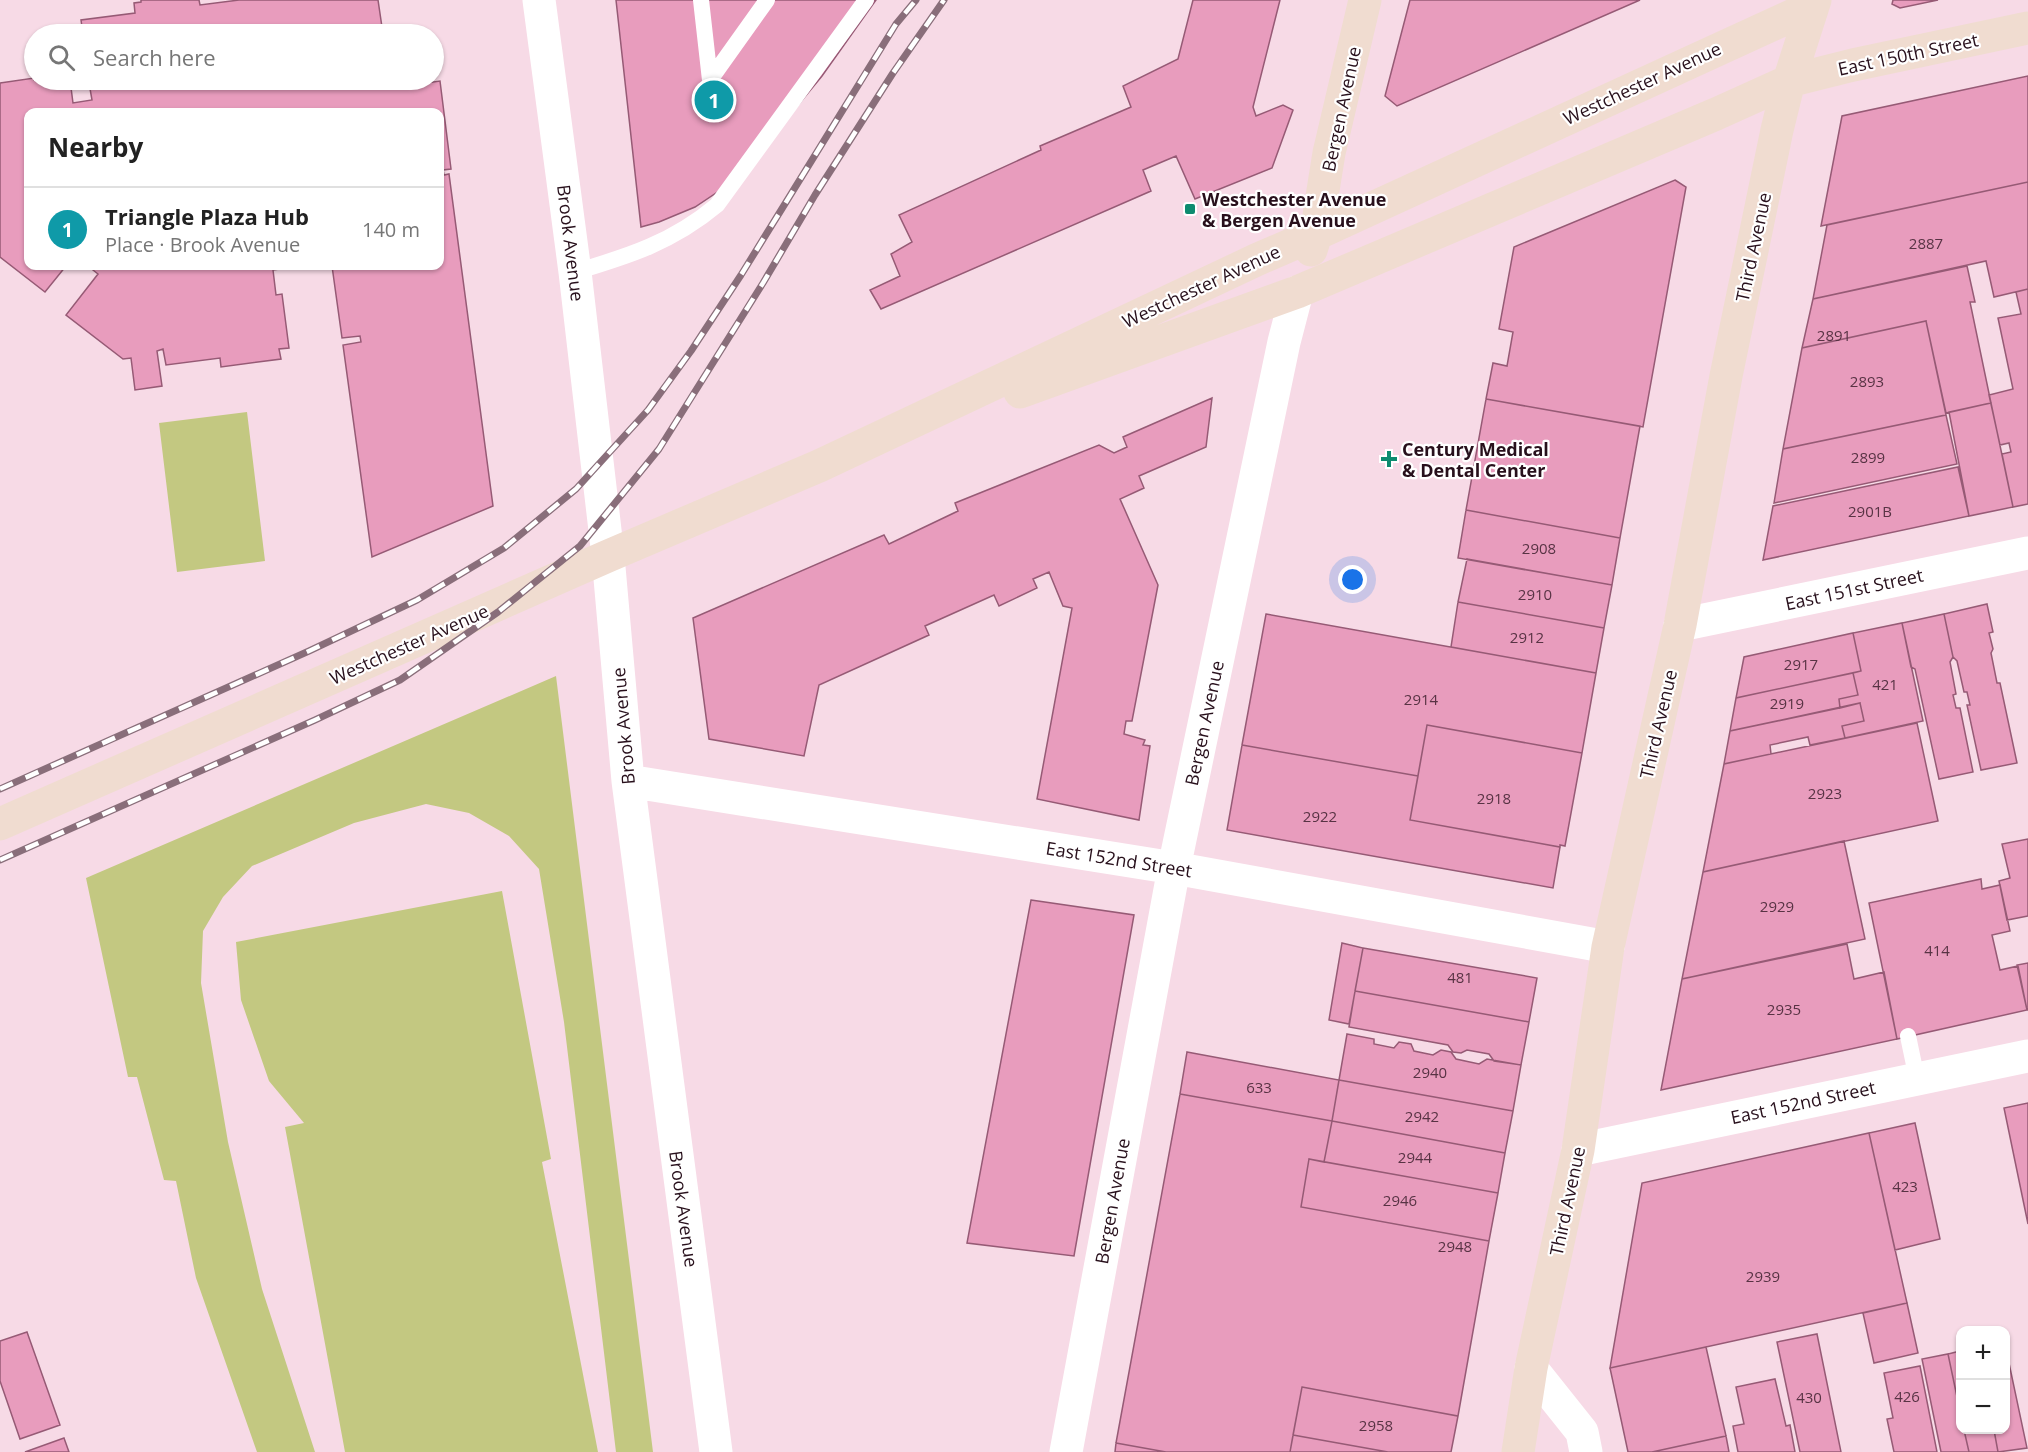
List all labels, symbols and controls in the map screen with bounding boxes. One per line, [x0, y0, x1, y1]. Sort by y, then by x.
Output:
search box [24, 24, 444, 90]
street label: East 150th Street [1836, 27, 1980, 81]
street label: Westchester Avenue [1559, 36, 1725, 130]
icon: search [45, 41, 78, 74]
text: Search here [93, 42, 216, 72]
street label: Bergen Avenue [1316, 44, 1366, 174]
pin: 1 [694, 78, 734, 122]
text: Nearby [48, 129, 143, 165]
street label: Brook Avenue [552, 183, 590, 303]
place label: Westchester Avenue & Bergen Avenue [1202, 187, 1386, 232]
street label: Third Avenue [1730, 190, 1776, 304]
text: Triangle Plaza Hub [105, 201, 309, 231]
marker: Westchester Avenue & Bergen Avenue [1183, 202, 1197, 216]
text: 1 [62, 216, 73, 243]
text: 140 m [362, 216, 420, 243]
text: Place · Brook Avenue [105, 231, 300, 258]
house number: 2887 [1909, 233, 1943, 253]
street label: Westchester Avenue [1118, 239, 1284, 333]
house number: 2891 [1817, 325, 1851, 345]
house number: 2893 [1850, 371, 1884, 391]
place label: Century Medical & Dental Center [1402, 437, 1549, 482]
house number: 2899 [1851, 447, 1885, 467]
marker: Century Medical & Dental Center [1380, 450, 1398, 468]
house number: 2901B [1848, 501, 1892, 521]
house number: 2908 [1522, 538, 1556, 558]
street label: East 151st Street [1783, 563, 1925, 615]
your location [1338, 565, 1367, 594]
house number: 2910 [1518, 584, 1552, 604]
street label: Westchester Avenue [326, 598, 492, 690]
house number: 2912 [1510, 627, 1544, 647]
house number: 2917 [1784, 654, 1818, 674]
street label: Bergen Avenue [1179, 658, 1229, 788]
street label: Brook Avenue [606, 666, 640, 786]
street label: Third Avenue [1634, 667, 1682, 781]
house number: 421 [1872, 674, 1898, 694]
house number: 2914 [1404, 689, 1439, 709]
house number: 2919 [1770, 693, 1804, 713]
house number: 2923 [1808, 783, 1842, 803]
house number: 2918 [1477, 788, 1511, 808]
house number: 2922 [1303, 806, 1337, 826]
street label: East 152nd Street [1044, 836, 1194, 882]
house number: 2929 [1760, 896, 1794, 916]
house number: 414 [1924, 940, 1950, 960]
house number: 481 [1447, 967, 1473, 987]
house number: 2935 [1767, 999, 1801, 1019]
house number: 2940 [1413, 1062, 1447, 1082]
street label: East 152nd Street [1728, 1075, 1878, 1129]
house number: 633 [1246, 1077, 1272, 1097]
house number: 2942 [1405, 1106, 1439, 1126]
street label: Bergen Avenue [1089, 1136, 1135, 1266]
street label: Third Avenue [1544, 1144, 1590, 1258]
house number: 2944 [1398, 1147, 1433, 1167]
street label: Brook Avenue [664, 1149, 704, 1269]
house number: 423 [1892, 1176, 1918, 1196]
house number: 2946 [1383, 1190, 1417, 1210]
house number: 2948 [1438, 1236, 1472, 1256]
house number: 2939 [1746, 1266, 1780, 1286]
map controls [1956, 1326, 2010, 1434]
button: + [1956, 1326, 2010, 1380]
button: − [1956, 1380, 2010, 1434]
house number: 426 [1894, 1386, 1920, 1406]
house number: 430 [1796, 1387, 1822, 1407]
house number: 2958 [1359, 1415, 1393, 1435]

